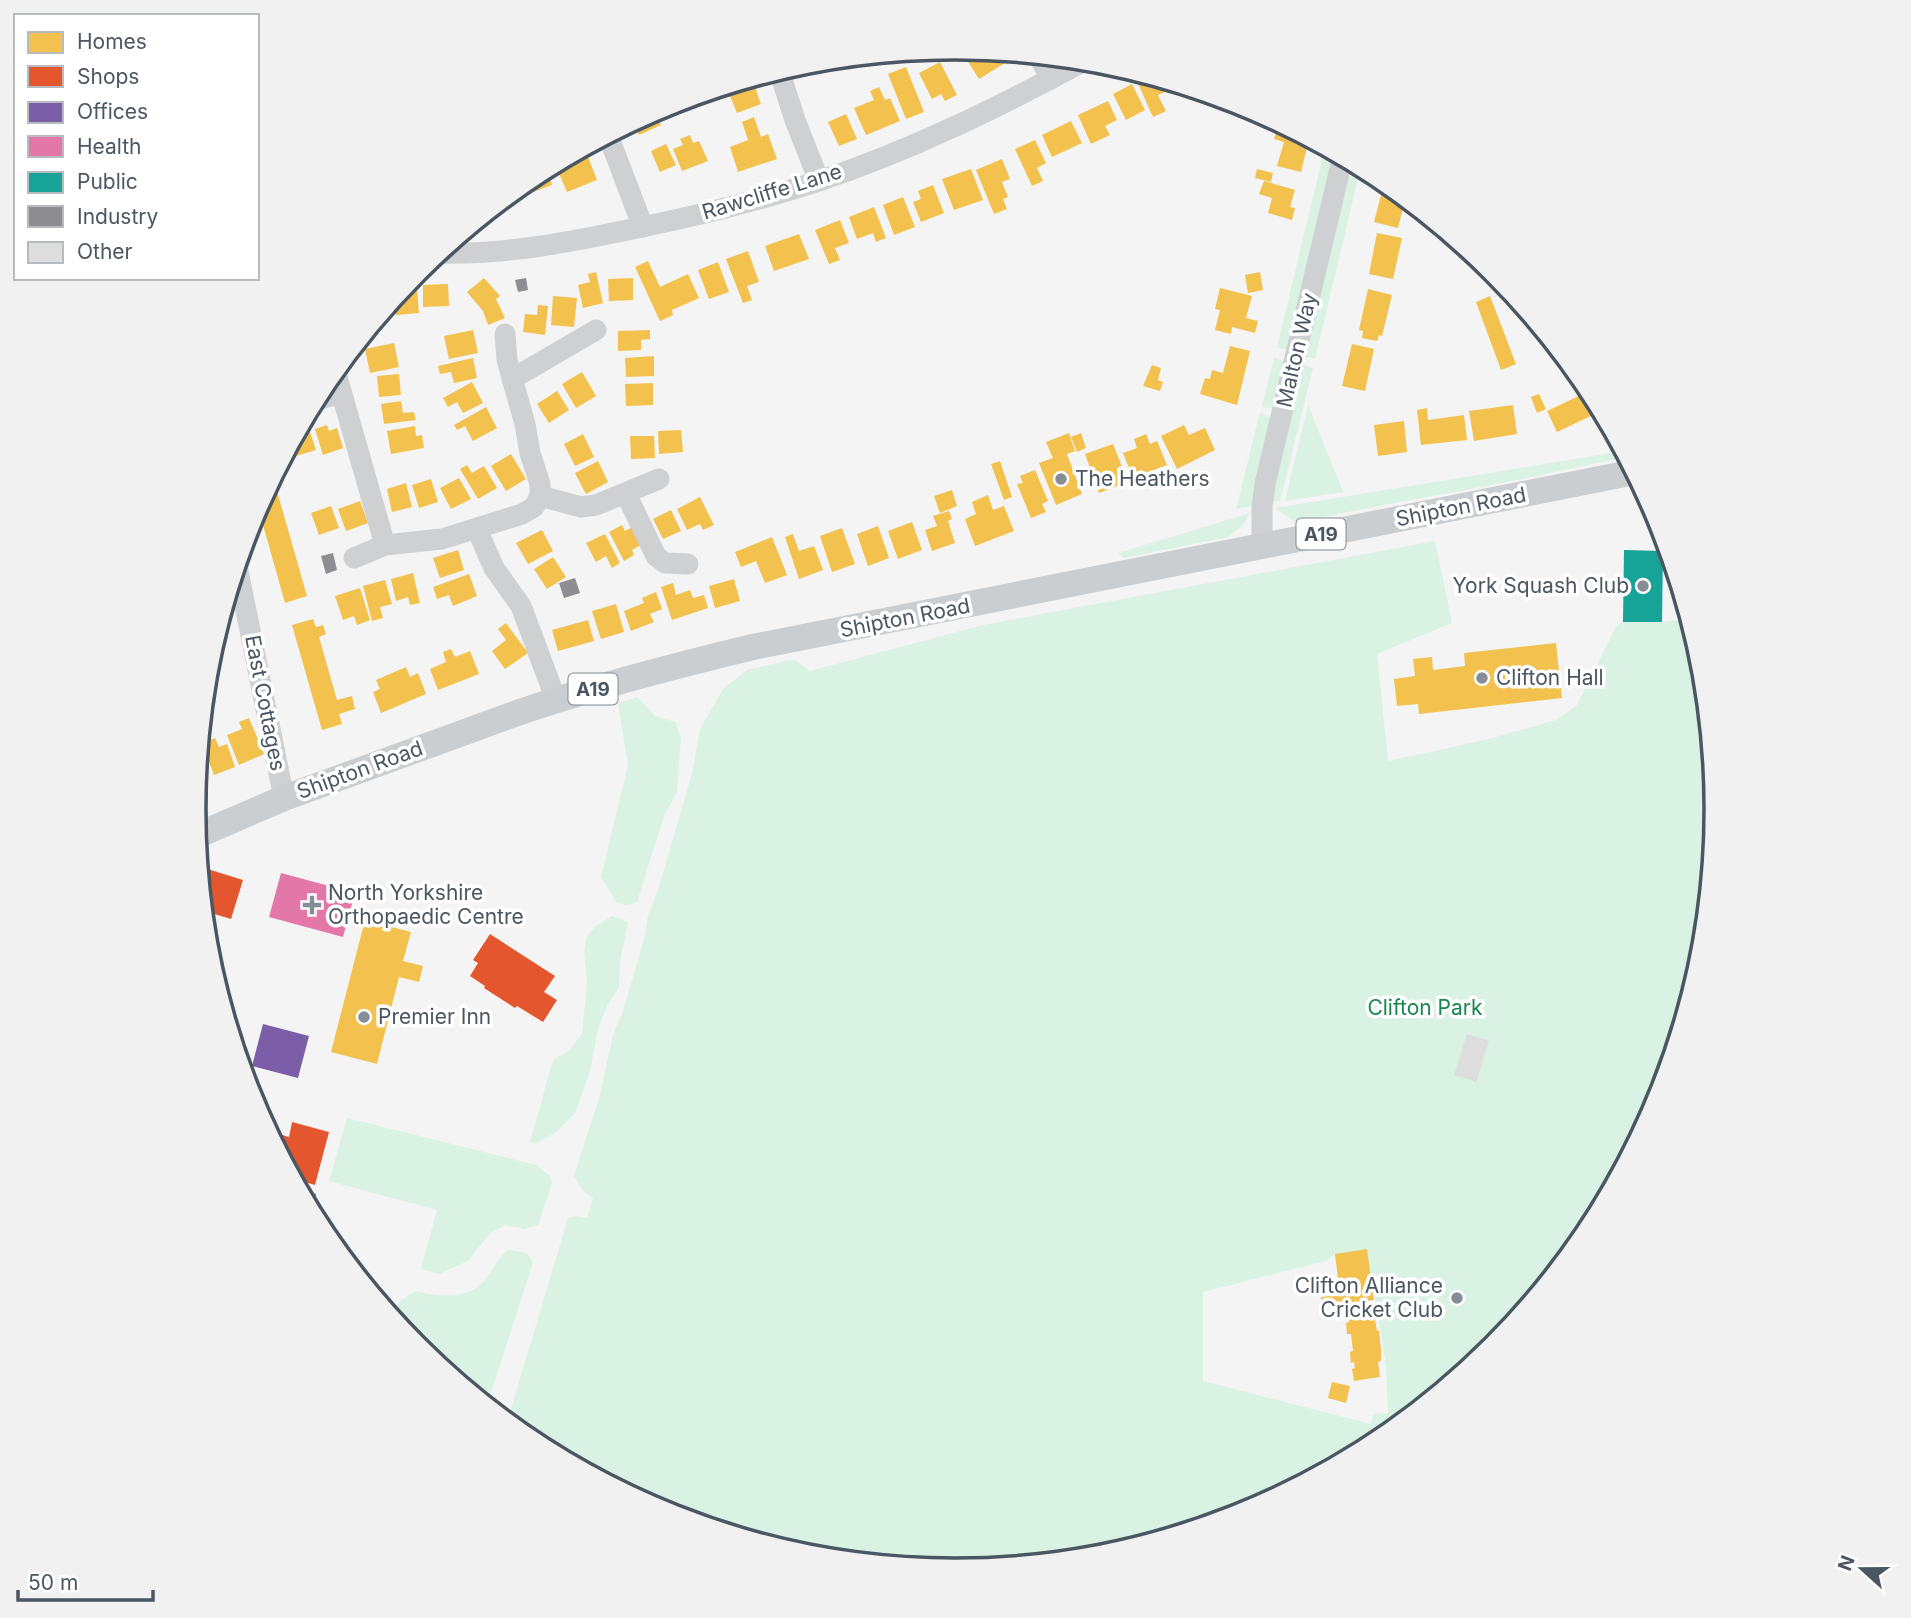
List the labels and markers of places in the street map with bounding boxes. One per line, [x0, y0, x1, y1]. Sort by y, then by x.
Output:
place label: The Heathers [1075, 466, 1210, 491]
marker: The Heathers [1053, 471, 1069, 487]
place label: York Squash Club [1452, 573, 1629, 598]
marker: York Squash Club [1635, 578, 1651, 594]
place label: Clifton Hall [1496, 665, 1604, 690]
marker: Clifton Hall [1474, 670, 1490, 686]
place label: North Yorkshire Orthopaedic Centre [328, 880, 524, 929]
marker: North Yorkshire Orthopaedic Centre [302, 895, 322, 915]
place label: Premier Inn [378, 1004, 491, 1029]
marker: Premier Inn [356, 1009, 372, 1025]
place label: Clifton Alliance Cricket Club [1295, 1273, 1443, 1322]
marker: Clifton Alliance Cricket Club [1449, 1290, 1465, 1306]

